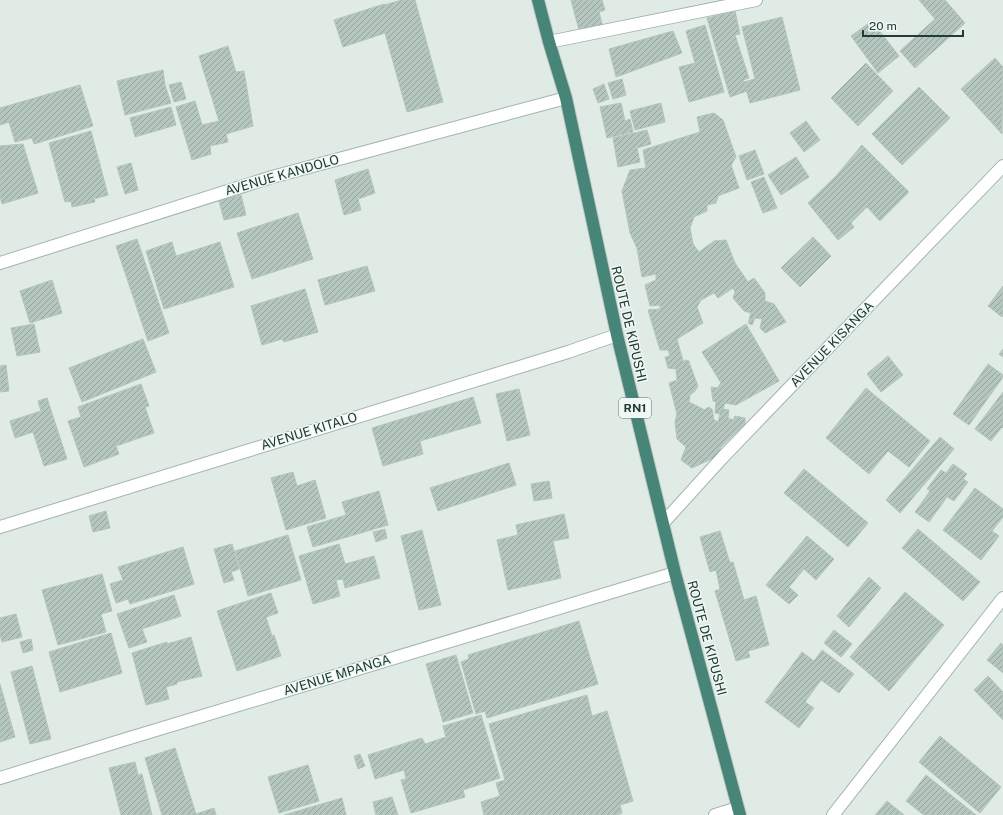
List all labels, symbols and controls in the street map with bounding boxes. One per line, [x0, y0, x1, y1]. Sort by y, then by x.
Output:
scale bar [863, 12, 963, 38]
text: 20 m [869, 19, 897, 33]
street label: AVENUE KANDOLO [223, 152, 341, 198]
street label: ROUTE DE KIPUSHI [608, 265, 650, 383]
street label: AVENUE KISANGA [787, 298, 877, 390]
road number: RN1 [619, 398, 651, 418]
street label: AVENUE KITALO [259, 409, 359, 453]
street label: ROUTE DE KIPUSHI [684, 579, 730, 697]
street label: AVENUE MPANGA [281, 652, 393, 698]

